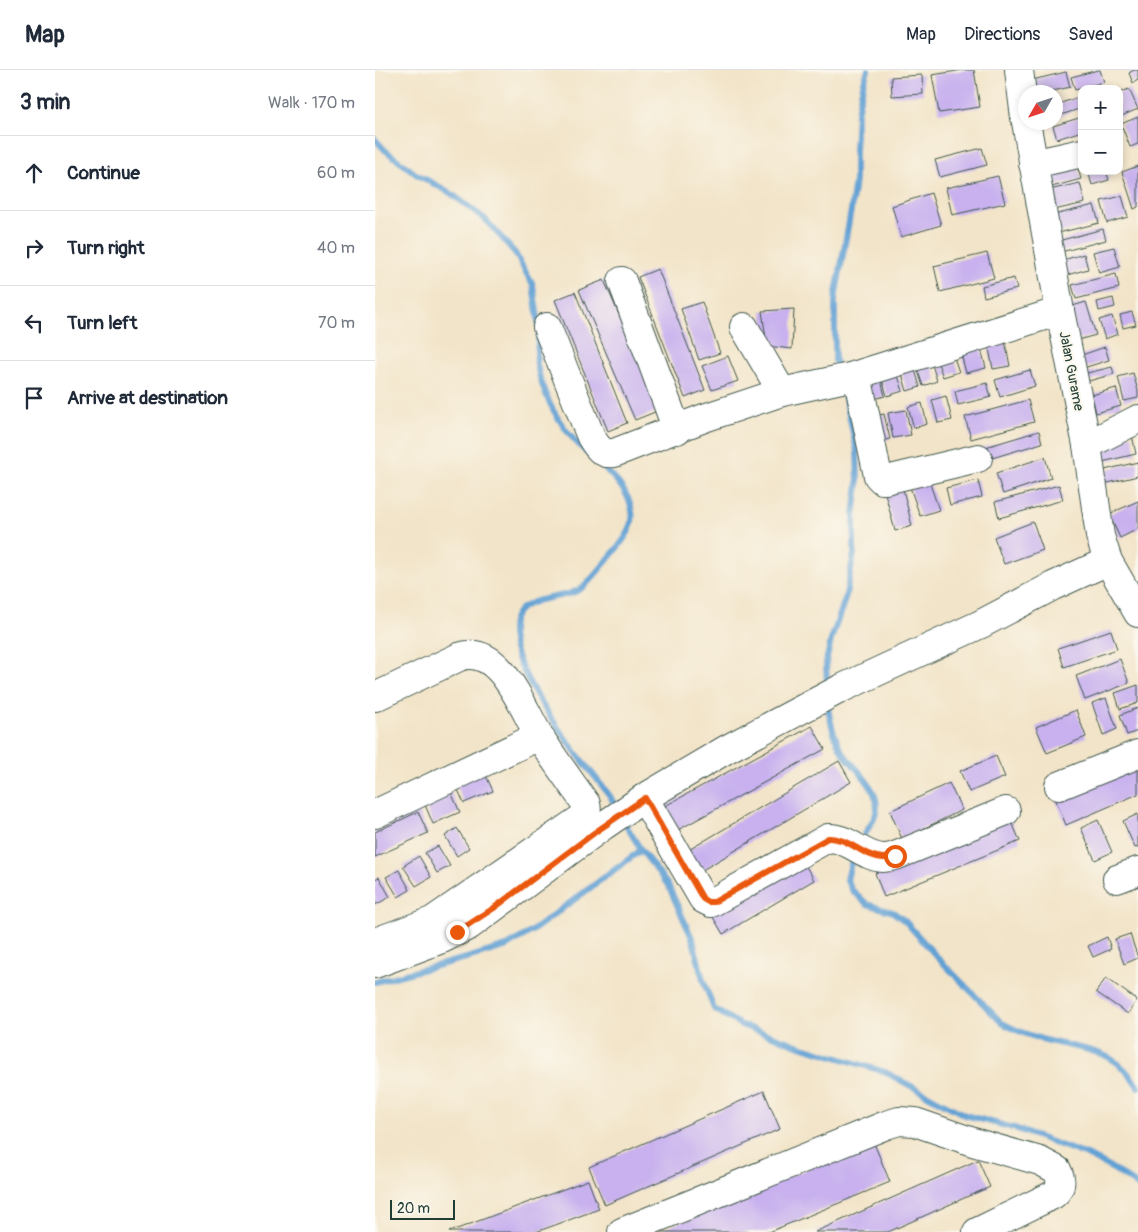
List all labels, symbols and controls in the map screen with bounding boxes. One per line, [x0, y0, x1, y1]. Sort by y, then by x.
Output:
text: Map [25, 20, 65, 49]
text: Map [906, 23, 936, 46]
text: Directions [964, 23, 1040, 46]
text: Saved [1068, 23, 1113, 46]
north arrow [1018, 85, 1063, 130]
map controls [1078, 85, 1123, 175]
button: + [1078, 85, 1123, 130]
text: 3 min [20, 89, 70, 116]
text: Walk · 170 m [268, 93, 355, 113]
button: − [1078, 130, 1123, 175]
icon: ahead [20, 159, 48, 187]
text: Continue [67, 161, 140, 185]
text: 60 m [317, 163, 355, 183]
icon: right [20, 234, 48, 262]
text: Turn right [67, 236, 145, 260]
text: 40 m [317, 238, 355, 258]
icon: left [20, 309, 48, 337]
text: Turn left [67, 311, 137, 335]
text: 70 m [318, 313, 355, 333]
street label: Jalan Gurame [1055, 330, 1088, 412]
icon: arrive [20, 384, 48, 412]
text: Arrive at destination [67, 386, 228, 410]
route start [884, 845, 907, 868]
route end [446, 921, 469, 944]
scale bar [390, 1197, 455, 1220]
text: 20 m [397, 1200, 430, 1217]

